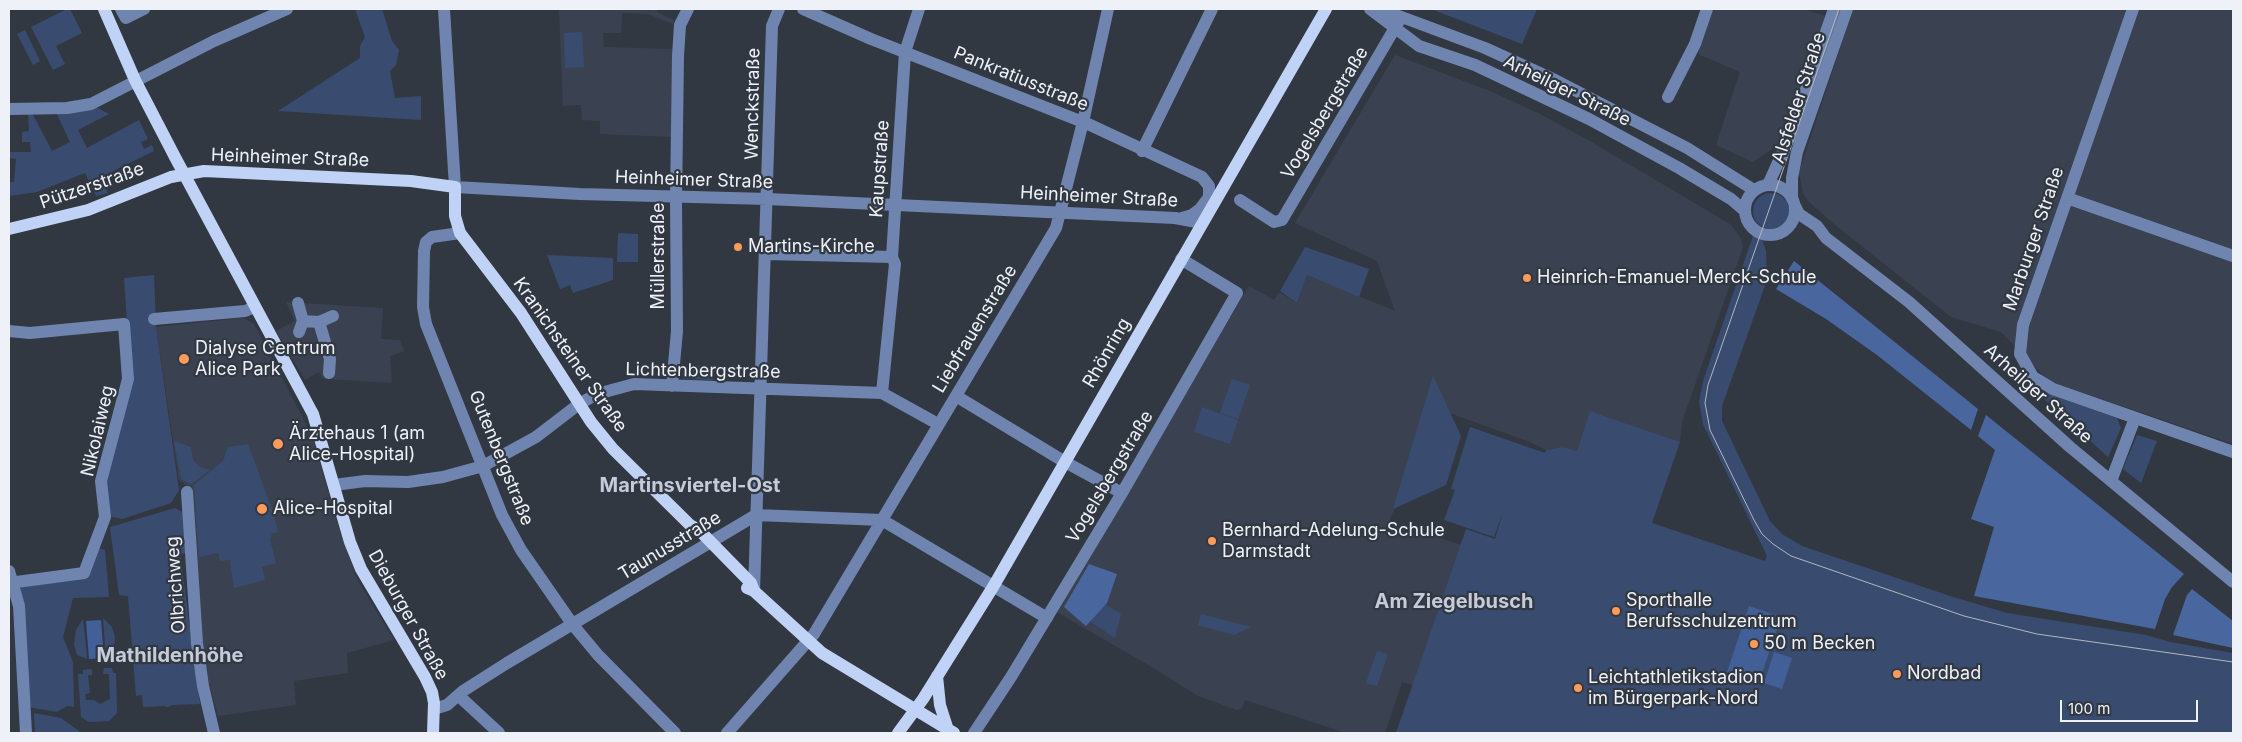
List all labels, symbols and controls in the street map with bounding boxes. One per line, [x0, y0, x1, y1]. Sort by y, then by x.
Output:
street label: Alsfelder Straße [1768, 30, 1830, 166]
street label: Pankratiusstraße [951, 42, 1091, 116]
street label: Vogelsbergstraße [1277, 43, 1373, 183]
street label: Wenckstraße [741, 48, 765, 160]
street label: Arheilger Straße [1500, 51, 1634, 131]
street label: Kaupstraße [866, 120, 894, 218]
street label: Heinheimer Straße [210, 144, 370, 172]
street label: Pützerstraße [37, 158, 147, 214]
street label: Marburger Straße [1999, 164, 2069, 314]
street label: Heinheimer Straße [614, 166, 774, 194]
street label: Heinheimer Straße [1019, 182, 1179, 212]
street label: Müllerstraße [648, 203, 670, 309]
place label: Martins-Kirche [748, 236, 875, 258]
marker: Martins-Kirche [732, 241, 744, 253]
street label: Liebfrauenstraße [928, 261, 1022, 397]
place label: Heinrich-Emanuel-Merck-Schule [1537, 267, 1816, 289]
marker: Heinrich-Emanuel-Merck-Schule [1521, 272, 1533, 284]
street label: Kranichsteiner Straße [508, 274, 632, 436]
street label: Rhönring [1078, 314, 1136, 392]
place label: Dialyse Centrum Alice Park [195, 338, 335, 380]
street label: Arheilger Straße [1979, 340, 2097, 448]
marker: Dialyse Centrum Alice Park [177, 352, 191, 366]
street label: Lichtenbergstraße [625, 359, 781, 383]
street label: Nikolaiweg [77, 383, 119, 479]
street label: Gutenbergstraße [464, 387, 538, 529]
street label: Vogelsbergstraße [1062, 407, 1158, 547]
place label: Ärztehaus 1 (am Alice-Hospital) [289, 423, 425, 466]
marker: Ärztehaus 1 (am Alice-Hospital) [271, 437, 285, 451]
district label: Martinsviertel-Ost [600, 474, 780, 498]
place label: Alice-Hospital [273, 498, 393, 520]
marker: Alice-Hospital [255, 502, 269, 516]
street label: Taunusstraße [615, 507, 725, 585]
place label: Bernhard-Adelung-Schule Darmstadt [1222, 520, 1445, 562]
marker: Bernhard-Adelung-Schule Darmstadt [1206, 535, 1218, 547]
street label: Olbrichweg [162, 536, 190, 634]
street label: Dieburger Straße [363, 546, 453, 684]
district label: Am Ziegelbusch [1375, 590, 1533, 614]
place label: Sporthalle Berufsschulzentrum [1626, 590, 1797, 632]
marker: Sporthalle Berufsschulzentrum [1610, 605, 1622, 617]
place label: 50 m Becken [1764, 633, 1875, 655]
marker: 50 m Becken [1748, 638, 1760, 650]
district label: Mathildenhöhe [97, 644, 243, 668]
place label: Nordbad [1907, 663, 1981, 685]
place label: Leichtathletikstadion im Bürgerpark-Nord [1588, 667, 1764, 710]
marker: Nordbad [1891, 668, 1903, 680]
marker: Leichtathletikstadion im Bürgerpark-Nord [1572, 682, 1584, 694]
scale bar [2062, 690, 2200, 722]
text: 100 m [2068, 699, 2110, 718]

